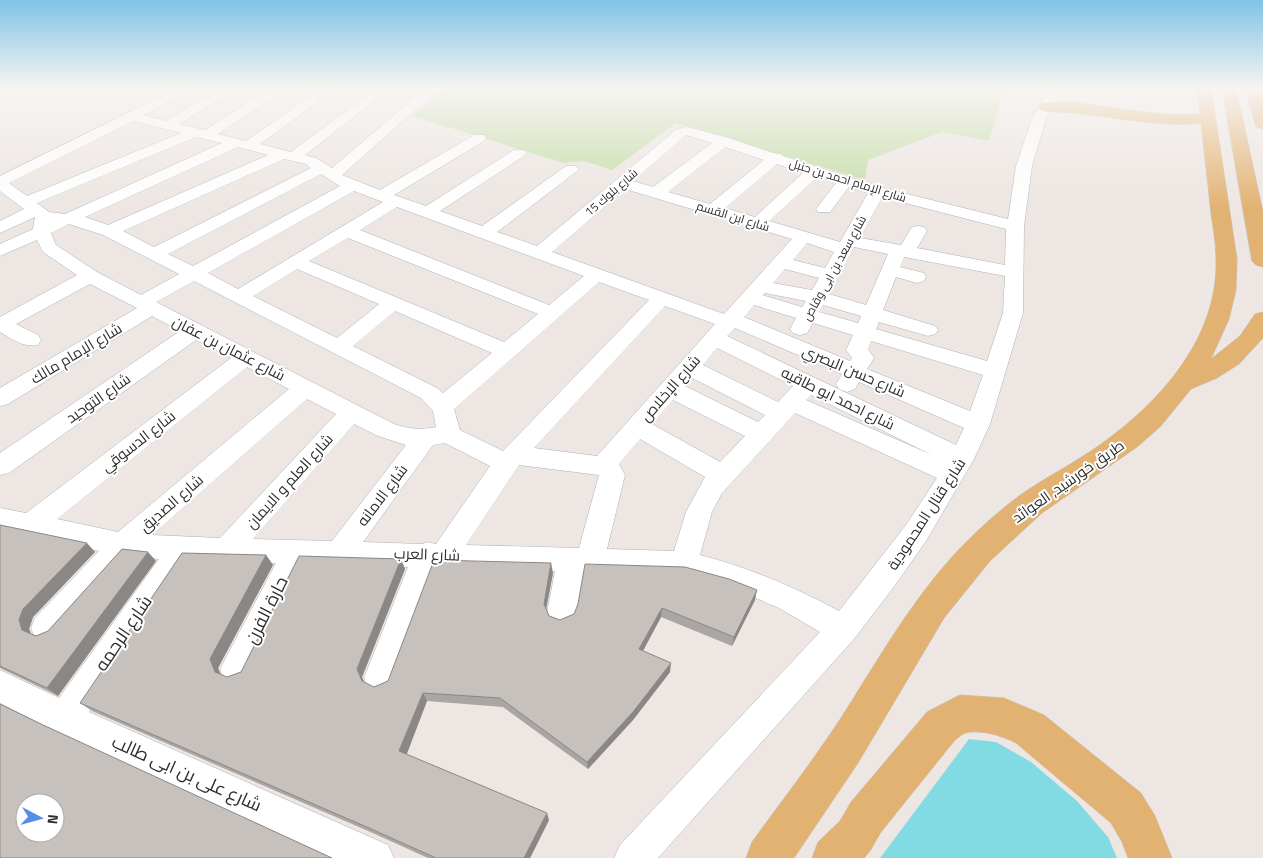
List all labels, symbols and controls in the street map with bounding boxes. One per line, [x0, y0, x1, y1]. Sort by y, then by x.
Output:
street label: شارع الإمام احمد بن حنبل [787, 153, 909, 207]
street label: شارع بلوك 15 [580, 163, 642, 221]
street label: شارع ابن القسم [694, 196, 772, 236]
street label: شارع سعد بن ابى وقاص [797, 212, 871, 324]
street label: شارع عثمان بن عفان [168, 310, 290, 386]
street label: شارع الإمام مالك [26, 317, 126, 389]
street label: شارع حسن البصري [799, 339, 909, 404]
street label: شارع الإخلاص [634, 349, 706, 427]
street label: شارع احمد ابو طاقيه [777, 360, 899, 436]
street label: شارع التوحيد [61, 367, 135, 429]
street label: شارع الدسوقي [96, 405, 181, 478]
street label: شارع العلم و الايمان [240, 428, 338, 534]
street label: طريق خورشيد, العوائد [1007, 434, 1129, 528]
street label: شارع قنال المحمودية [881, 453, 971, 575]
street label: شارع الامانه [351, 459, 413, 531]
street label: شارع الصديق [134, 468, 208, 538]
street label: شارع العرب [393, 541, 461, 567]
street label: حارة الفرن [237, 571, 295, 649]
street label: شارع الرحمه [88, 590, 158, 676]
street label: شارع على بن ابى طالب [108, 728, 266, 818]
north arrow [15, 793, 65, 843]
text: N [42, 813, 64, 825]

